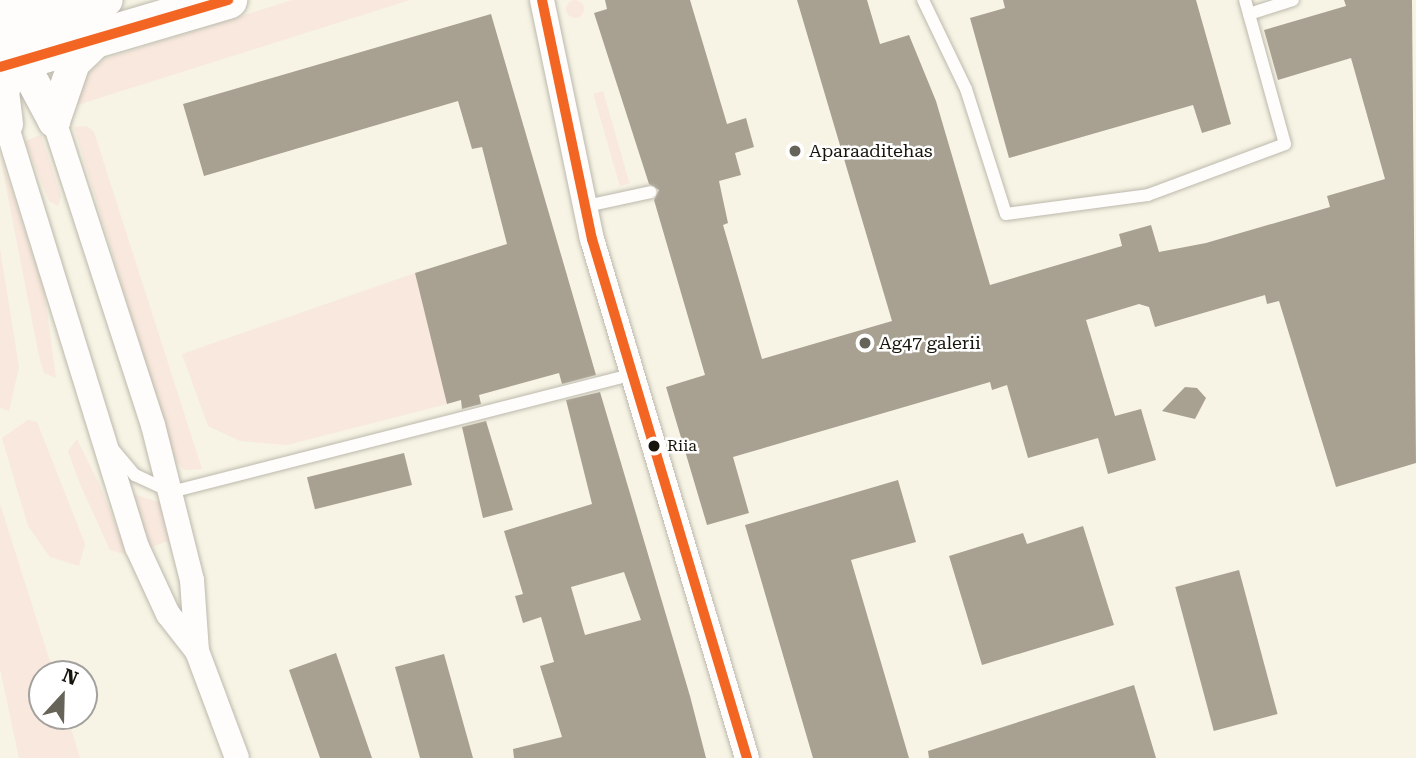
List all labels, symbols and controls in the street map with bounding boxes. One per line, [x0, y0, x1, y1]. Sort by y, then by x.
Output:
place label: Aparaaditehas [809, 140, 933, 162]
marker: Aparaaditehas [787, 143, 803, 159]
place label: Ag47 galerii [879, 332, 981, 354]
marker: Ag47 galerii [857, 335, 873, 351]
place label: Riia [667, 436, 697, 456]
marker: Riia [647, 439, 661, 453]
north arrow [28, 660, 98, 730]
text: N [59, 664, 81, 690]

